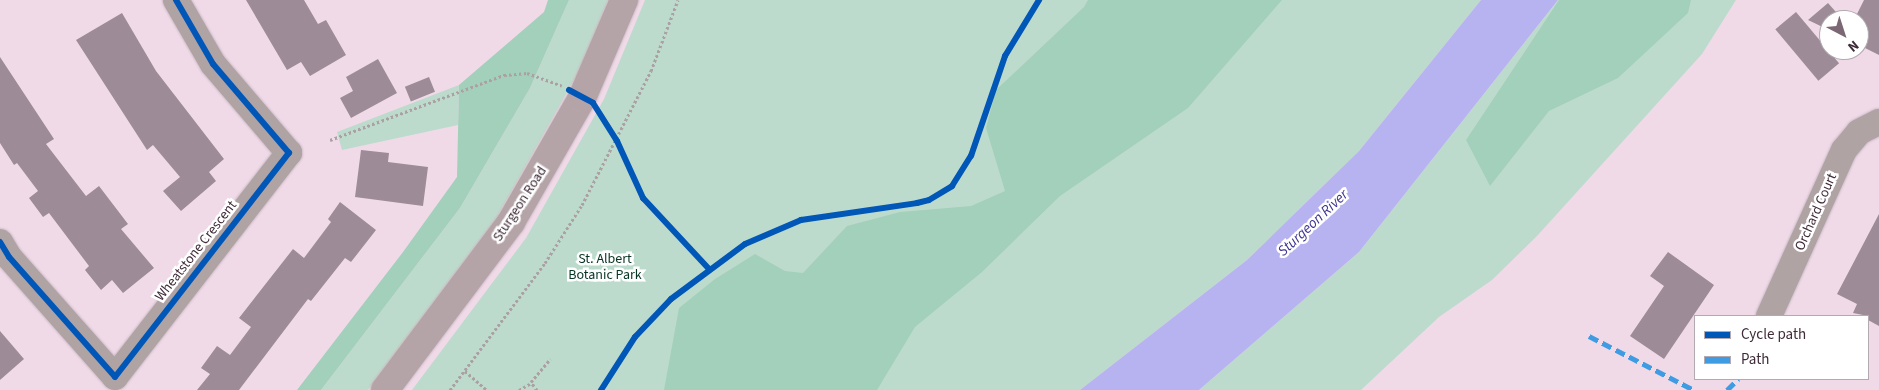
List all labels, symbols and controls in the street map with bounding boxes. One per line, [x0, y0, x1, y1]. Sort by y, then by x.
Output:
north arrow [1819, 10, 1869, 60]
text: N [1843, 35, 1863, 56]
street label: Sturgeon Road [490, 163, 550, 245]
street label: Orchard Court [1791, 171, 1841, 253]
water label: Sturgeon River [1274, 186, 1352, 260]
street label: Wheatstone Crescent [152, 197, 240, 305]
park label: St. Albert Botanic Park [568, 251, 642, 284]
legend [1694, 315, 1869, 380]
text: Cycle path [1741, 324, 1806, 345]
text: Path [1741, 349, 1769, 370]

